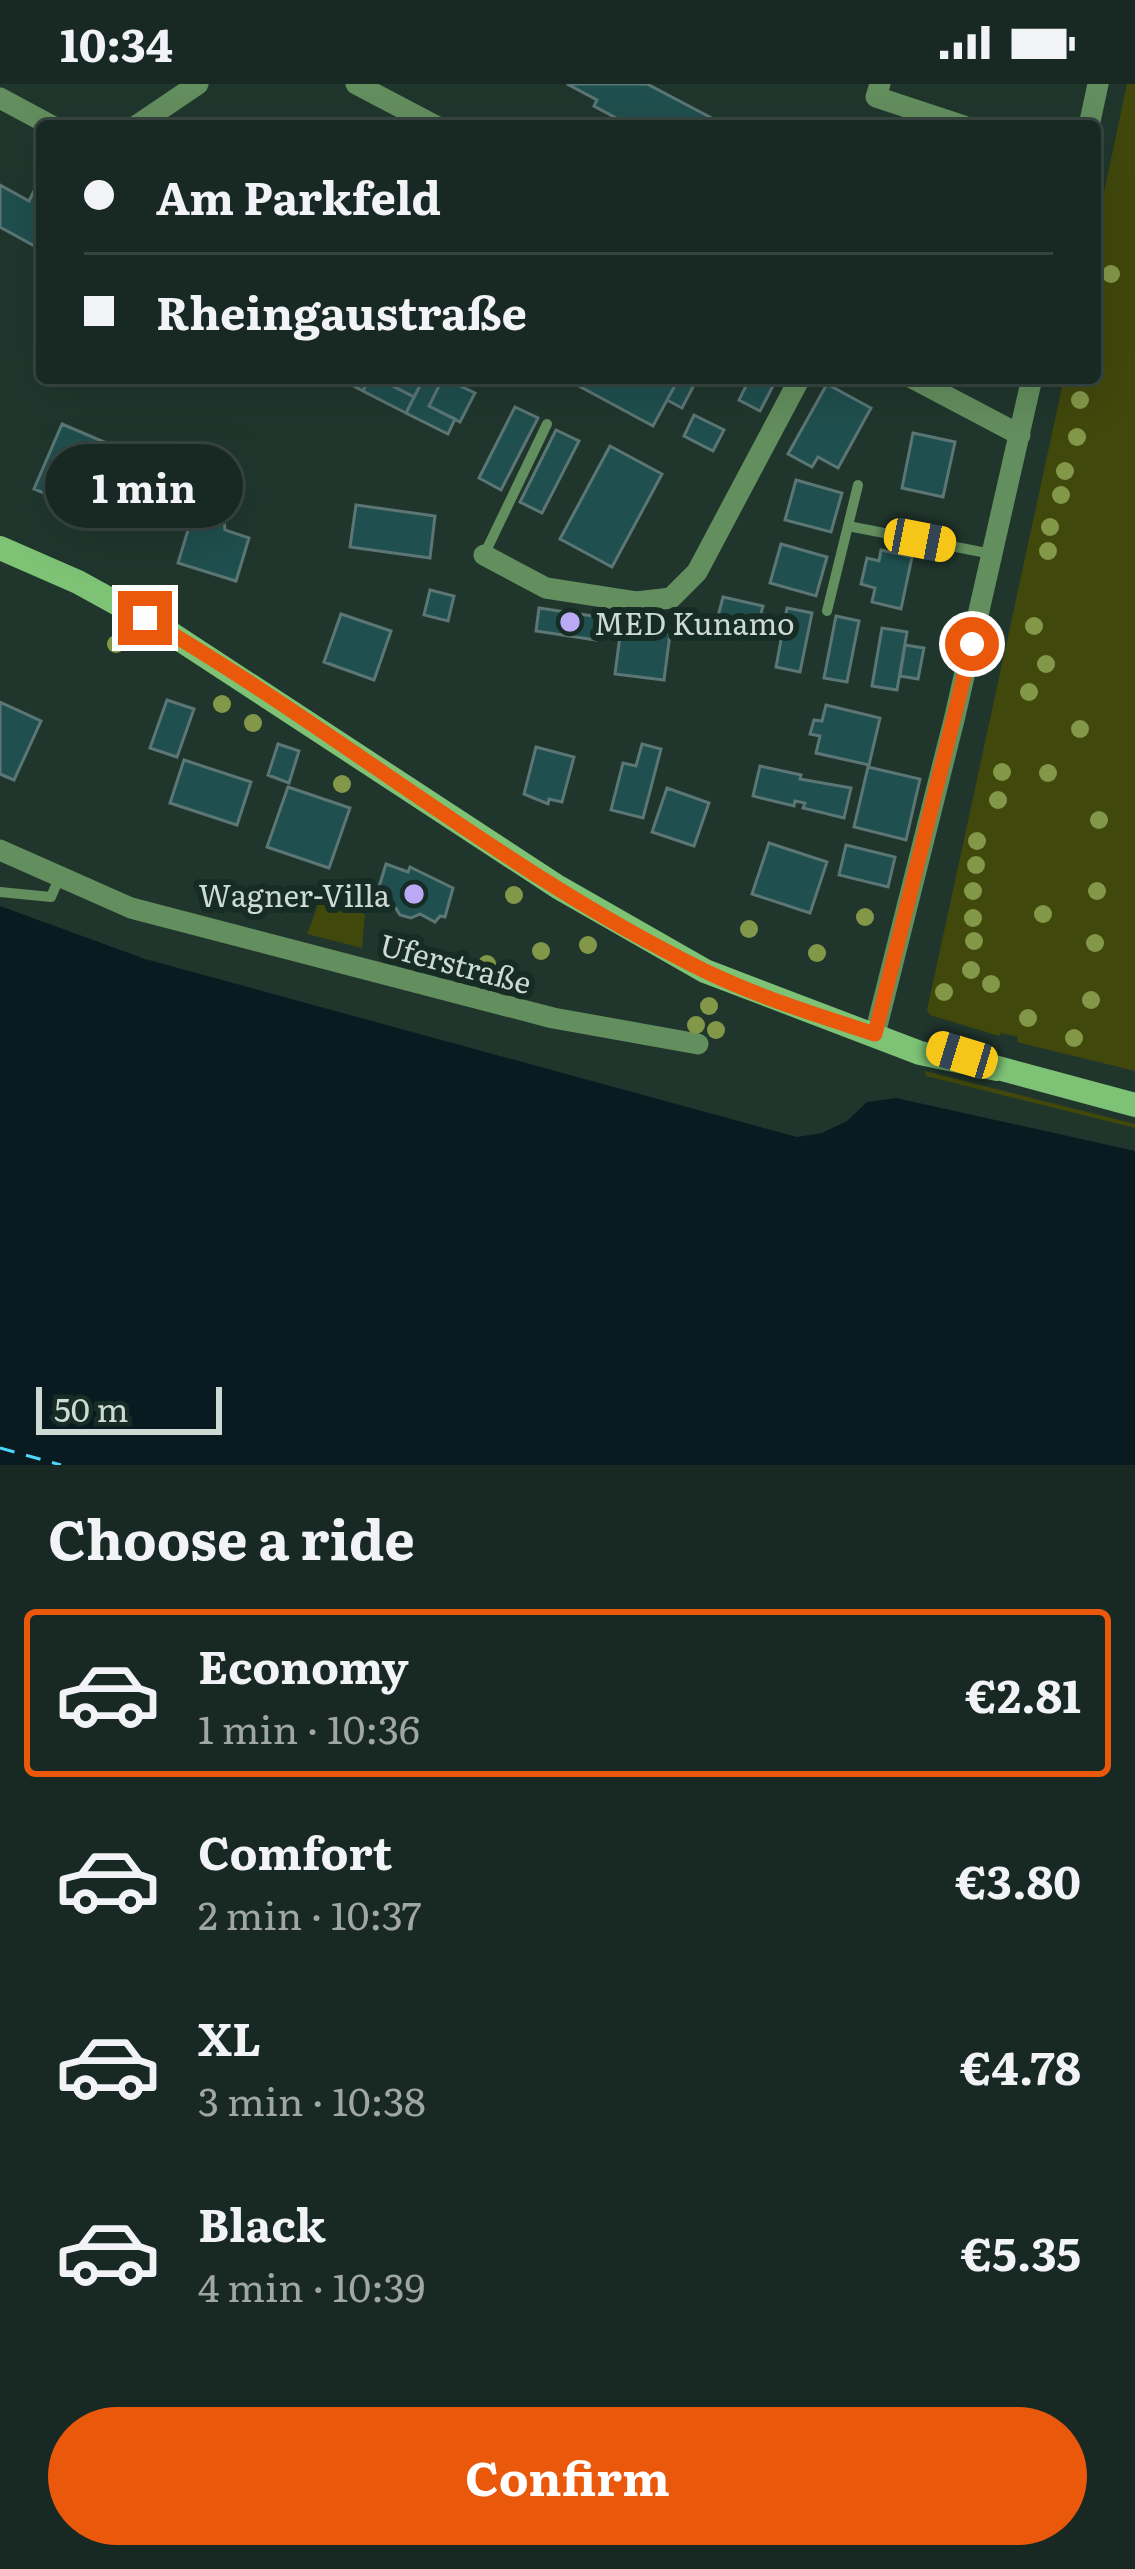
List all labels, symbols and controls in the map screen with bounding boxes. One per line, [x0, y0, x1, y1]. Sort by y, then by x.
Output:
text: 10:34 [60, 9, 173, 76]
text: Am Parkfeld [156, 162, 441, 229]
text: Rheingaustraße [156, 277, 527, 344]
callout: 1 min [46, 444, 244, 528]
text: 1 min [92, 457, 196, 515]
car [881, 515, 959, 565]
route end [118, 591, 172, 645]
place label: MED Kunamo [594, 600, 795, 644]
marker: MED Kunamo [557, 609, 583, 635]
route start [945, 617, 999, 671]
place label: Wagner-Villa [199, 872, 391, 916]
marker: Wagner-Villa [401, 881, 427, 907]
street label: Uferstraße [376, 921, 536, 1003]
car [922, 1027, 1002, 1083]
scale bar [36, 1381, 222, 1434]
text: 50 m [54, 1383, 128, 1432]
text: Choose a ride [48, 1496, 415, 1577]
text: Economy [198, 1631, 409, 1698]
icon: car [54, 1639, 162, 1747]
text: €2.81 [966, 1660, 1081, 1727]
text: 1 min · 10:36 [198, 1698, 420, 1756]
text: Comfort [198, 1817, 392, 1884]
icon: car [54, 1825, 162, 1933]
text: €3.80 [956, 1846, 1081, 1913]
text: 2 min · 10:37 [198, 1884, 422, 1942]
text: XL [198, 2003, 261, 2070]
icon: car [54, 2011, 162, 2119]
text: €4.78 [960, 2032, 1081, 2099]
text: 3 min · 10:38 [198, 2070, 426, 2128]
text: Black [198, 2189, 326, 2256]
icon: car [54, 2197, 162, 2305]
text: €5.35 [961, 2218, 1081, 2285]
text: 4 min · 10:39 [198, 2256, 425, 2314]
button: Confirm [48, 2407, 1087, 2545]

